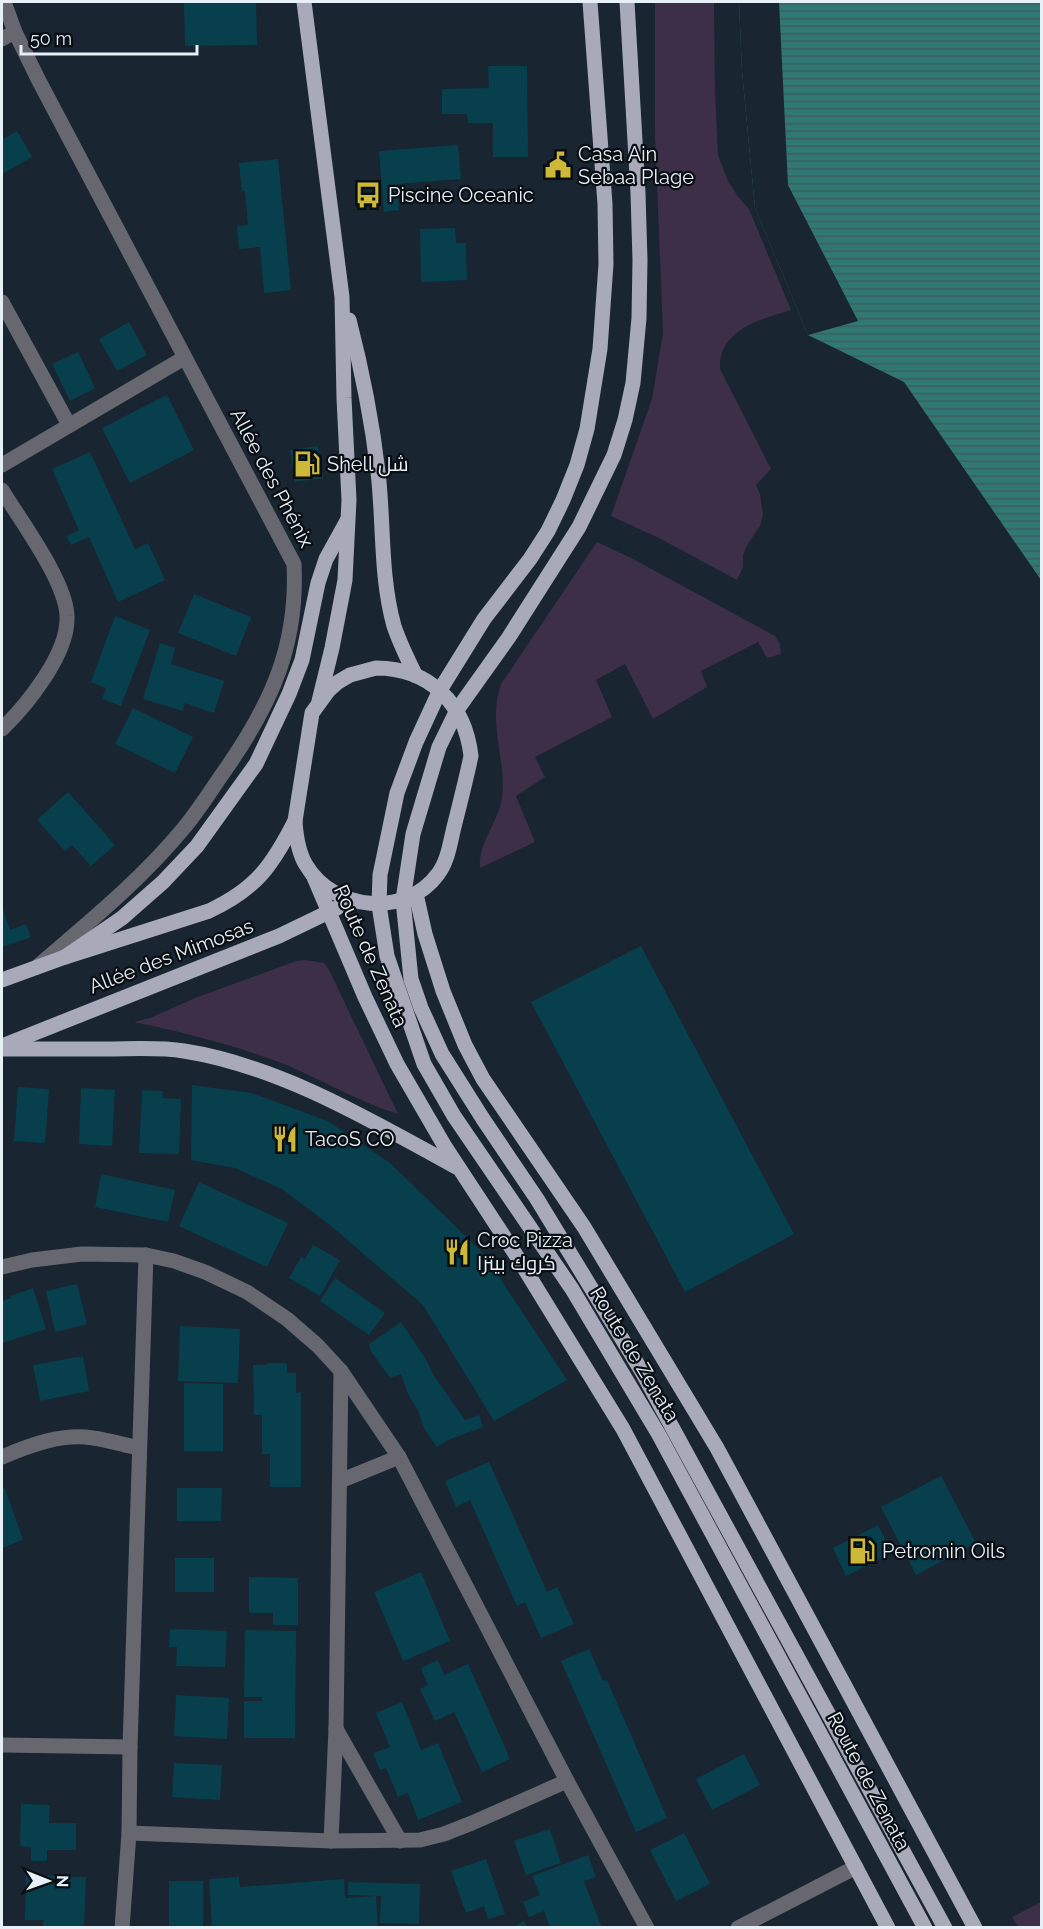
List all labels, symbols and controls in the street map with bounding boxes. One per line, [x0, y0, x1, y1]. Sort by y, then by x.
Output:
scale bar [21, 18, 196, 56]
text: 50 m [30, 28, 72, 49]
place label: Casa Ain Sebaa Plage [578, 142, 694, 189]
public building icon: Casa Ain Sebaa Plage [543, 150, 573, 180]
bus stop icon: Piscine Oceanic [353, 180, 383, 210]
place label: Piscine Oceanic [388, 183, 534, 207]
street label: Allée des Phénix [225, 404, 319, 552]
fuel station icon: Shell شل [292, 449, 322, 479]
place label: Shell شل [327, 452, 408, 477]
street label: Route de Zenata [329, 881, 413, 1031]
street label: Allée des Mimosas [85, 914, 257, 998]
restaurant icon: TacoS CO [270, 1124, 300, 1154]
place label: TacoS CO [305, 1127, 395, 1151]
place label: Croc Pizza كروك بيتزا [477, 1228, 573, 1275]
restaurant icon: Croc Pizza كروك بيتزا [442, 1237, 472, 1267]
street label: Route de Zenata [585, 1282, 685, 1426]
fuel station icon: Petromin Oils [847, 1536, 877, 1566]
place label: Petromin Oils [882, 1539, 1005, 1563]
street label: Route de Zenata [822, 1708, 916, 1854]
north arrow [18, 1851, 78, 1911]
text: N [53, 1875, 72, 1888]

